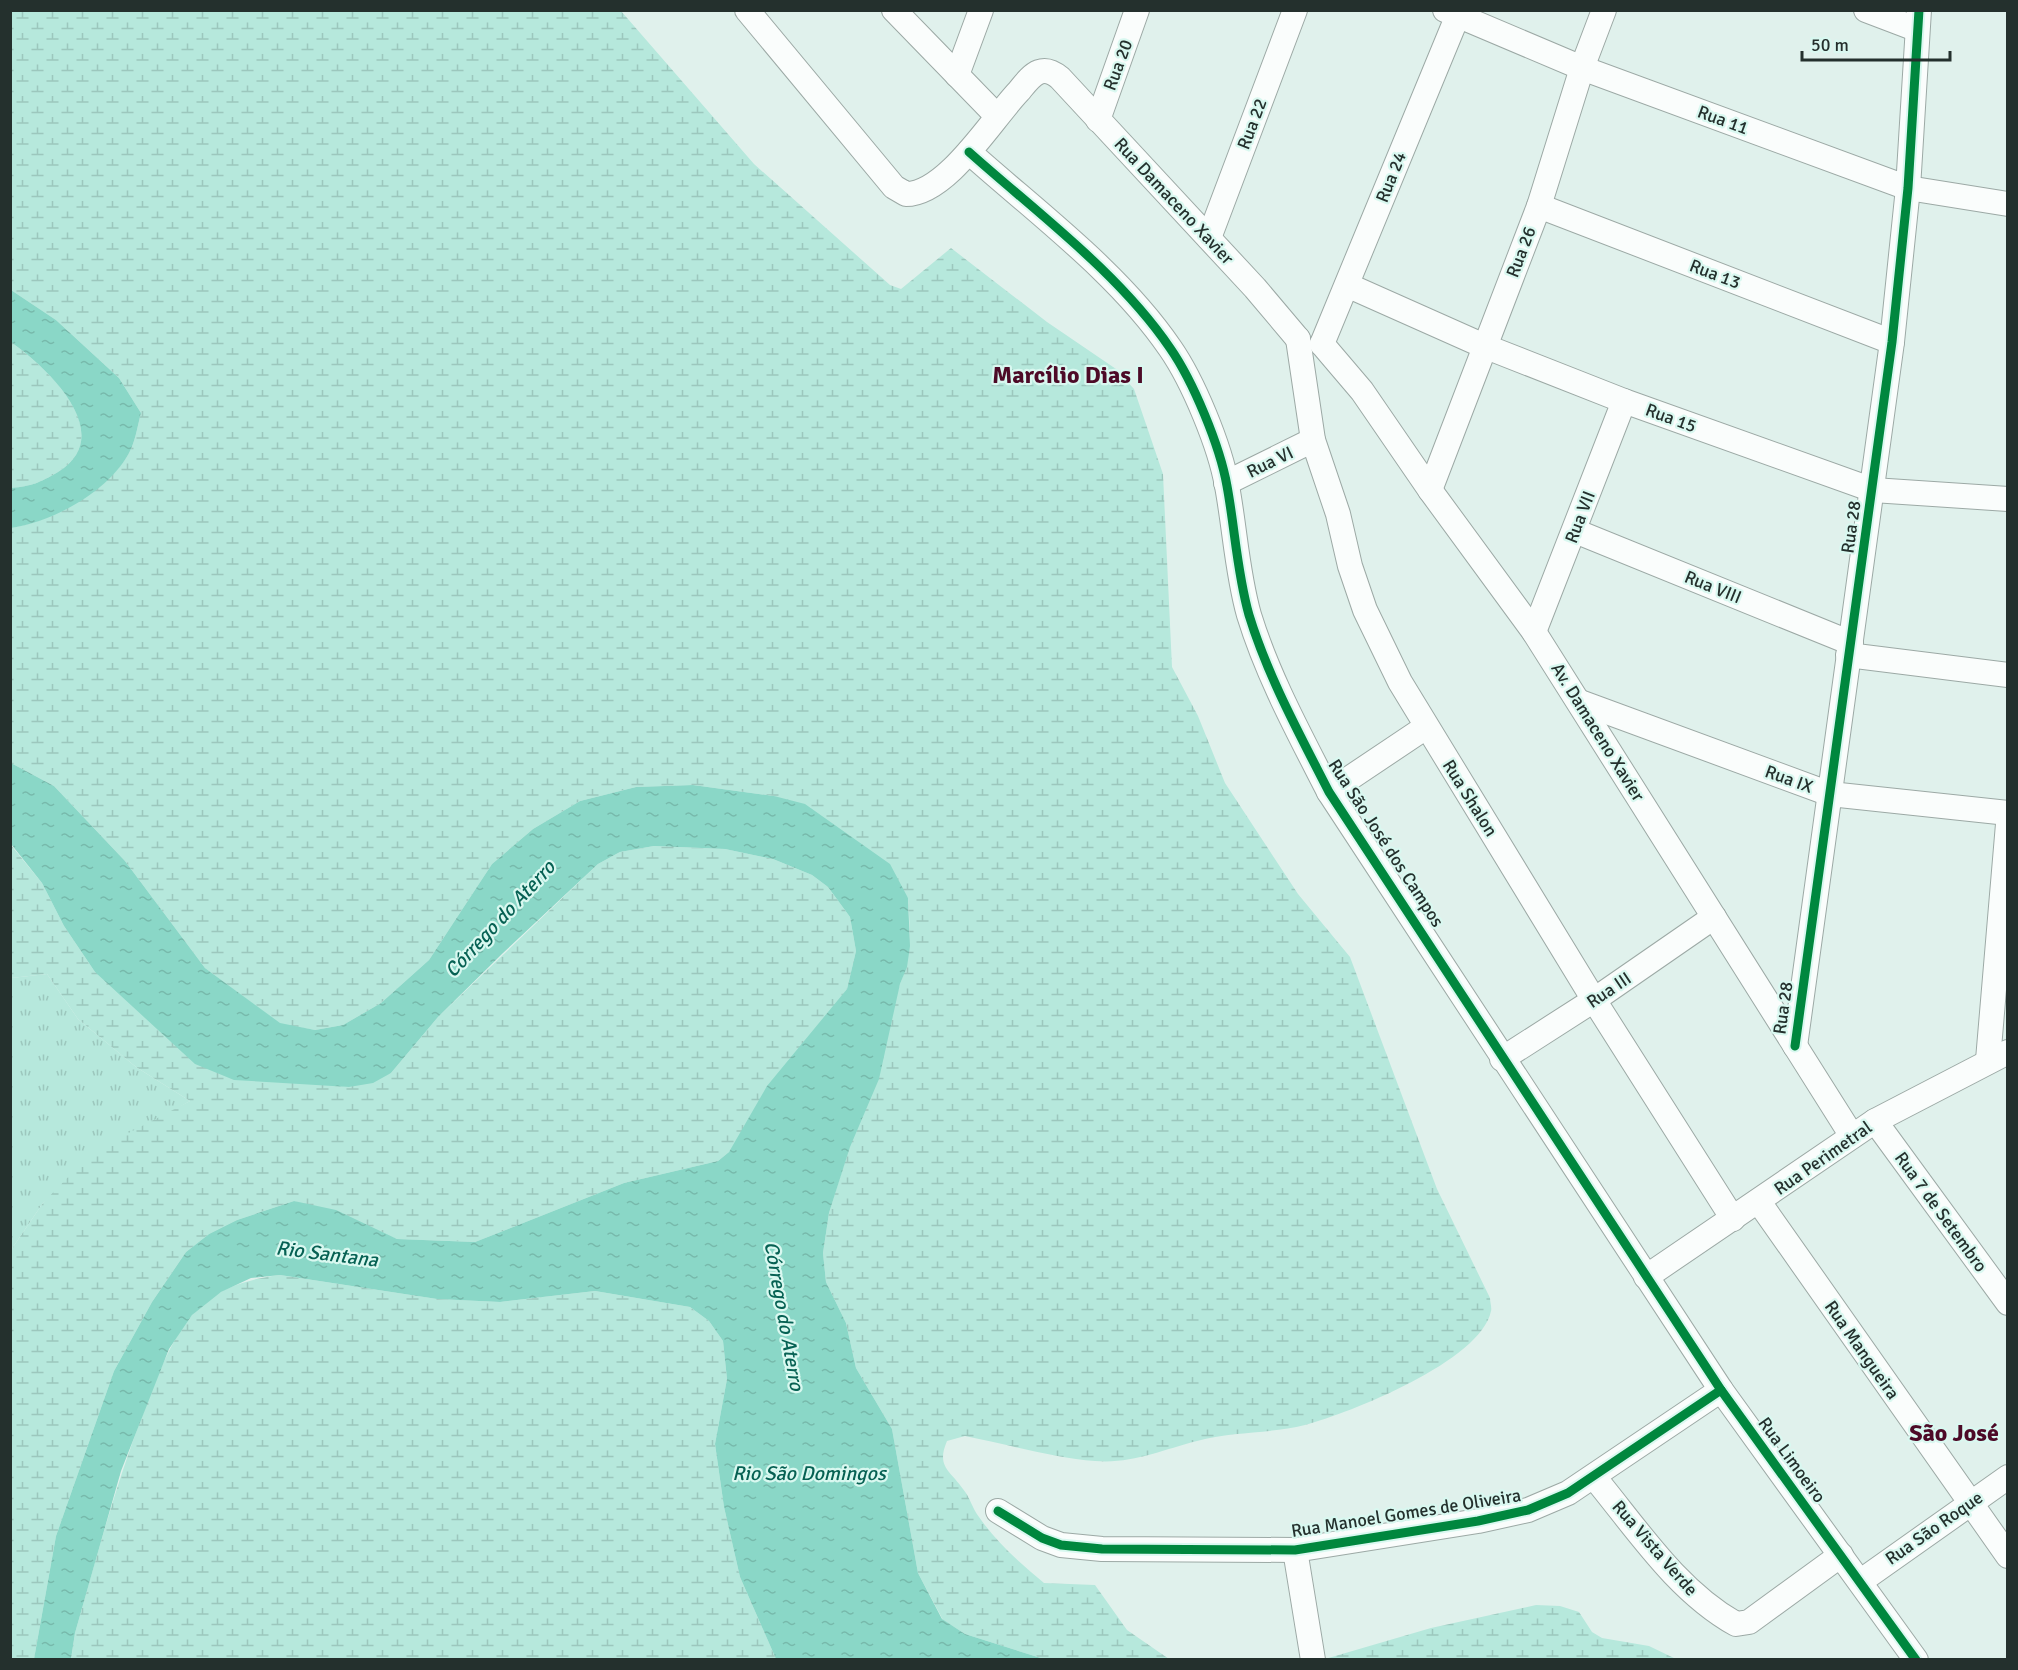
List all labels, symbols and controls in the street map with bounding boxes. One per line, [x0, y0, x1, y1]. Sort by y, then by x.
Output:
scale bar [1802, 24, 1950, 62]
text: 50 m [1811, 34, 1849, 56]
street label: Rua 20 [1099, 36, 1137, 94]
street label: Rua 22 [1232, 95, 1272, 153]
street label: Rua 11 [1694, 101, 1752, 139]
street label: Rua Damaceno Xavier [1109, 133, 1239, 269]
street label: Rua 24 [1371, 148, 1411, 206]
street label: Rua 26 [1501, 223, 1541, 281]
street label: Rua 13 [1686, 254, 1744, 294]
district label: Marcílio Dias I [992, 360, 1144, 390]
street label: Rua 15 [1642, 399, 1700, 437]
street label: Rua VI [1243, 441, 1297, 483]
street label: Rua VII [1560, 488, 1600, 546]
street label: Rua 28 [1836, 499, 1866, 555]
street label: Rua VIII [1681, 566, 1745, 608]
street label: Av. Damaceno Xavier [1547, 659, 1650, 806]
street label: Rua São José dos Campos [1323, 755, 1449, 931]
street label: Rua Shalon [1438, 755, 1502, 841]
street label: Rua IX [1762, 760, 1816, 798]
water label: Córrego do Aterro [439, 854, 562, 983]
street label: Rua III [1582, 967, 1636, 1013]
street label: Rua 28 [1768, 980, 1798, 1036]
street label: Rua Perimetral [1770, 1116, 1876, 1200]
street label: Rua 7 de Setembro [1890, 1148, 1992, 1276]
water label: Rio Santana [275, 1235, 380, 1273]
water label: Córrego do Aterro [759, 1240, 810, 1394]
street label: Rua Mangueira [1820, 1296, 1904, 1404]
street label: Rua Limoeiro [1754, 1413, 1830, 1507]
district label: São José [1909, 1418, 1999, 1448]
water label: Rio São Domingos [732, 1461, 888, 1486]
street label: Rua Manoel Gomes de Oliveira [1290, 1484, 1522, 1542]
street label: Rua São Roque [1881, 1486, 1987, 1570]
street label: Rua Vista Verde [1608, 1496, 1702, 1600]

